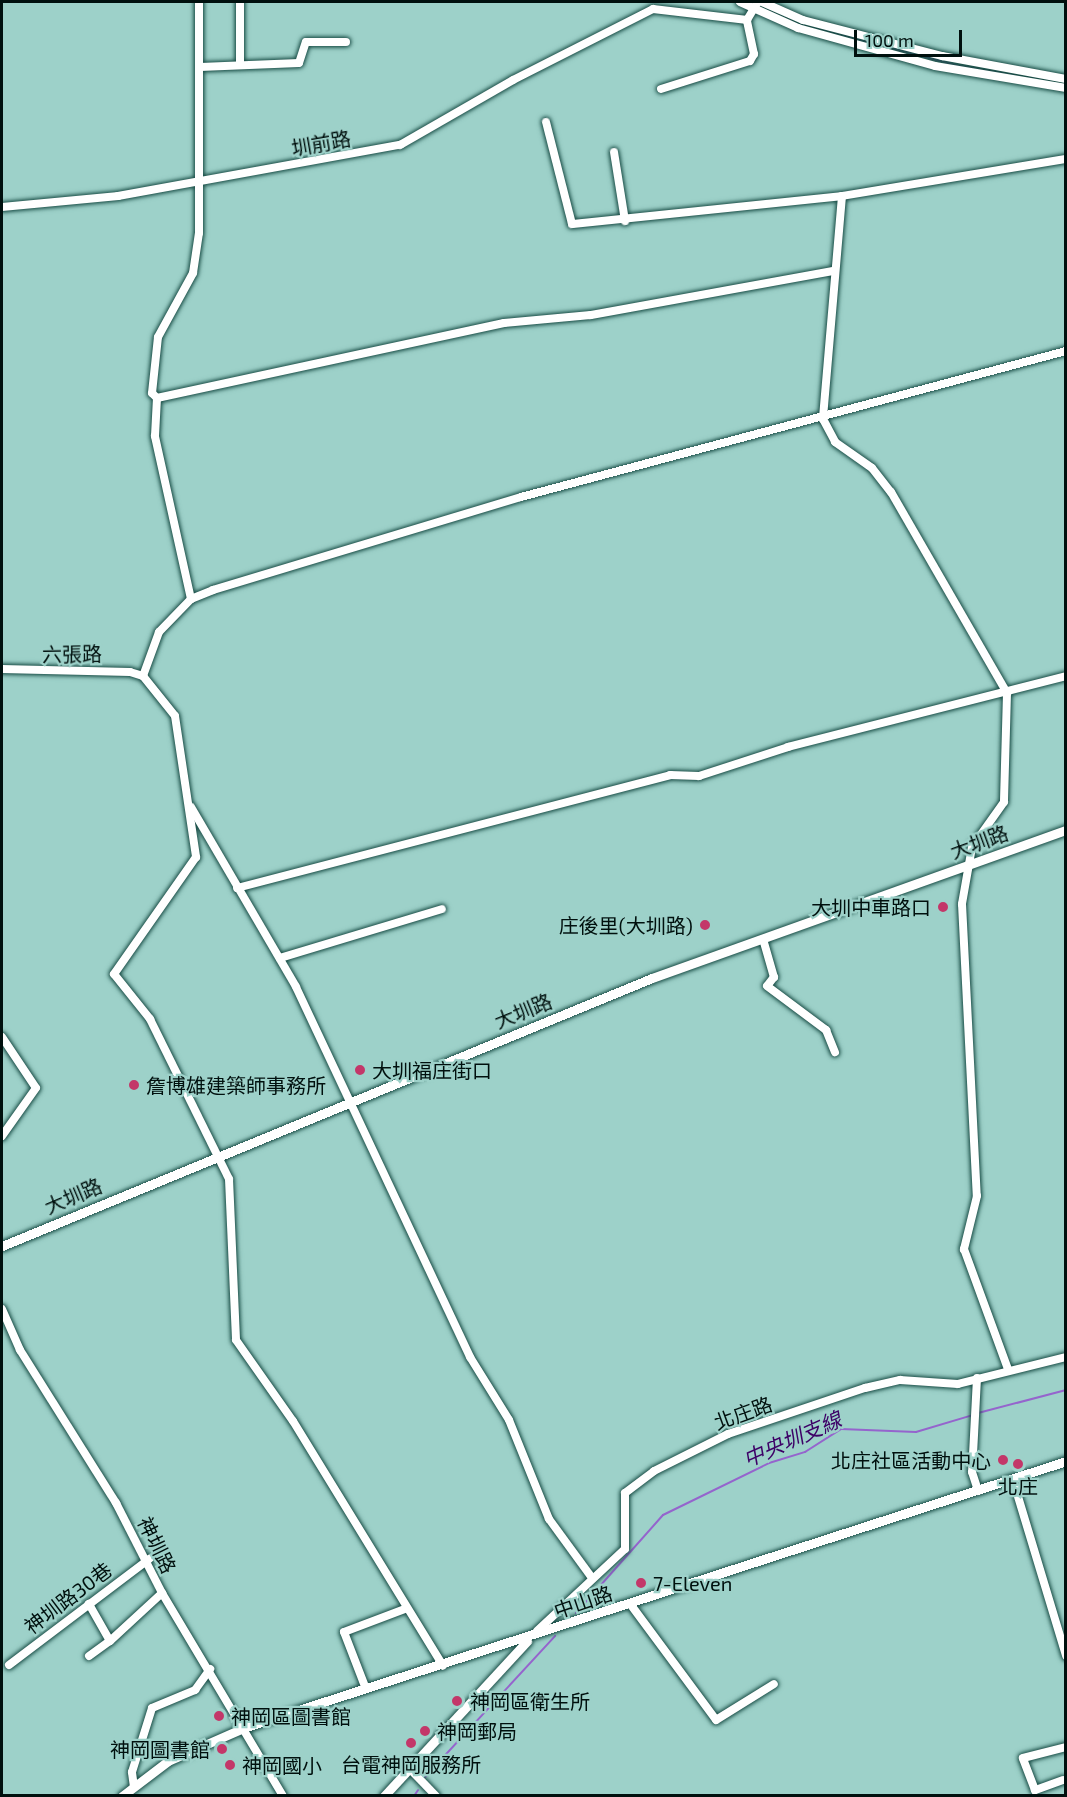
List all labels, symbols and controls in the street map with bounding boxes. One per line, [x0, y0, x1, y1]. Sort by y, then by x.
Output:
scale bar [857, 18, 965, 56]
text: 100 m [865, 29, 914, 51]
street label: 圳前路 [289, 126, 353, 160]
street label: 六張路 [42, 641, 102, 667]
street label: 大圳路 [947, 820, 1011, 864]
place label: 大圳中車路口 [811, 895, 931, 919]
marker: 大圳中車路口 [936, 900, 950, 914]
place label: 庄後里(大圳路) [559, 913, 693, 937]
marker: 庄後里(大圳路) [698, 918, 712, 932]
street label: 大圳路 [491, 989, 555, 1033]
place label: 大圳福庄街口 [372, 1058, 492, 1082]
marker: 大圳福庄街口 [353, 1063, 367, 1077]
place label: 詹博雄建築師事務所 [146, 1073, 326, 1097]
marker: 詹博雄建築師事務所 [127, 1078, 141, 1092]
street label: 大圳路 [41, 1173, 105, 1219]
street label: 北庄路 [711, 1391, 775, 1435]
water label: 中央圳支線 [739, 1406, 845, 1472]
place label: 北庄社區活動中心 [831, 1448, 991, 1472]
marker: 北庄社區活動中心 [996, 1453, 1010, 1467]
marker: 北庄 [1011, 1457, 1025, 1471]
place label: 北庄 [998, 1474, 1038, 1498]
street label: 神圳路 [133, 1513, 181, 1577]
street label: 神圳路30巷 [20, 1557, 116, 1639]
place label: 7-Eleven [653, 1571, 732, 1595]
marker: 7-Eleven [634, 1576, 648, 1590]
street label: 中山路 [551, 1581, 615, 1623]
place label: 神岡區衛生所 [470, 1689, 590, 1713]
marker: 神岡區衛生所 [448, 1692, 466, 1710]
place label: 神岡區圖書館 [231, 1704, 351, 1728]
marker: 神岡區圖書館 [212, 1709, 226, 1723]
place label: 神岡郵局 [437, 1719, 517, 1743]
marker: 神岡郵局 [418, 1724, 432, 1738]
marker: 台電神岡服務所 [404, 1736, 418, 1750]
place label: 神岡圖書館 [110, 1737, 210, 1761]
marker: 神岡圖書館 [215, 1742, 229, 1756]
place label: 台電神岡服務所 [341, 1752, 481, 1776]
place label: 神岡國小 [242, 1753, 322, 1777]
marker: 神岡國小 [223, 1758, 237, 1772]

